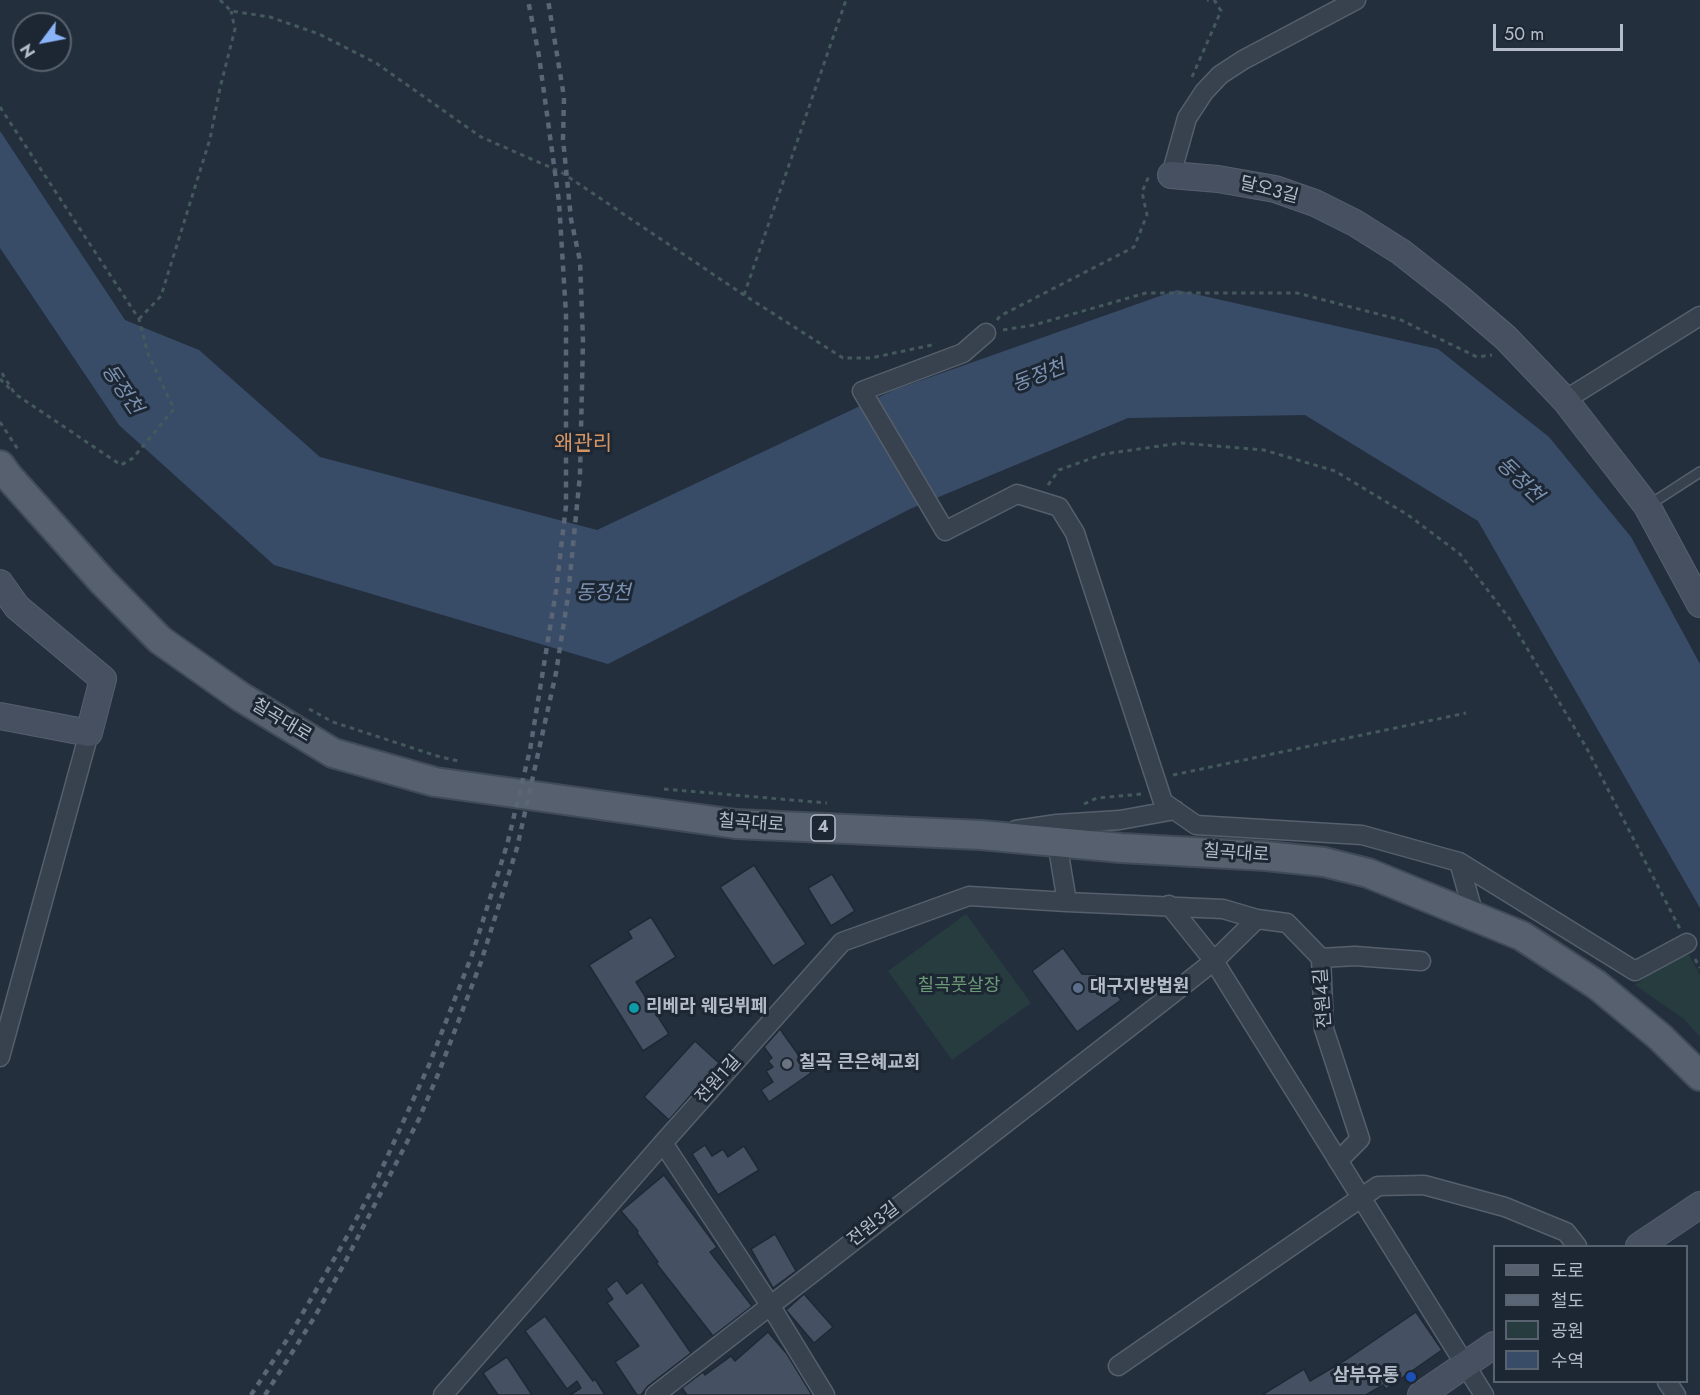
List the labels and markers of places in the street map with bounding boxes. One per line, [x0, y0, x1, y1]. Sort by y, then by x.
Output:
place label: 대구지방법원 [1090, 977, 1189, 999]
marker: 대구지방법원 [1071, 981, 1085, 995]
place label: 리베라 웨딩뷔페 [646, 997, 767, 1019]
marker: 리베라 웨딩뷔페 [627, 1001, 641, 1015]
place label: 칠곡 큰은혜교회 [799, 1053, 920, 1075]
marker: 칠곡 큰은혜교회 [780, 1057, 794, 1071]
place label: 삼부유통 [1333, 1366, 1399, 1388]
marker: 삼부유통 [1404, 1370, 1418, 1384]

